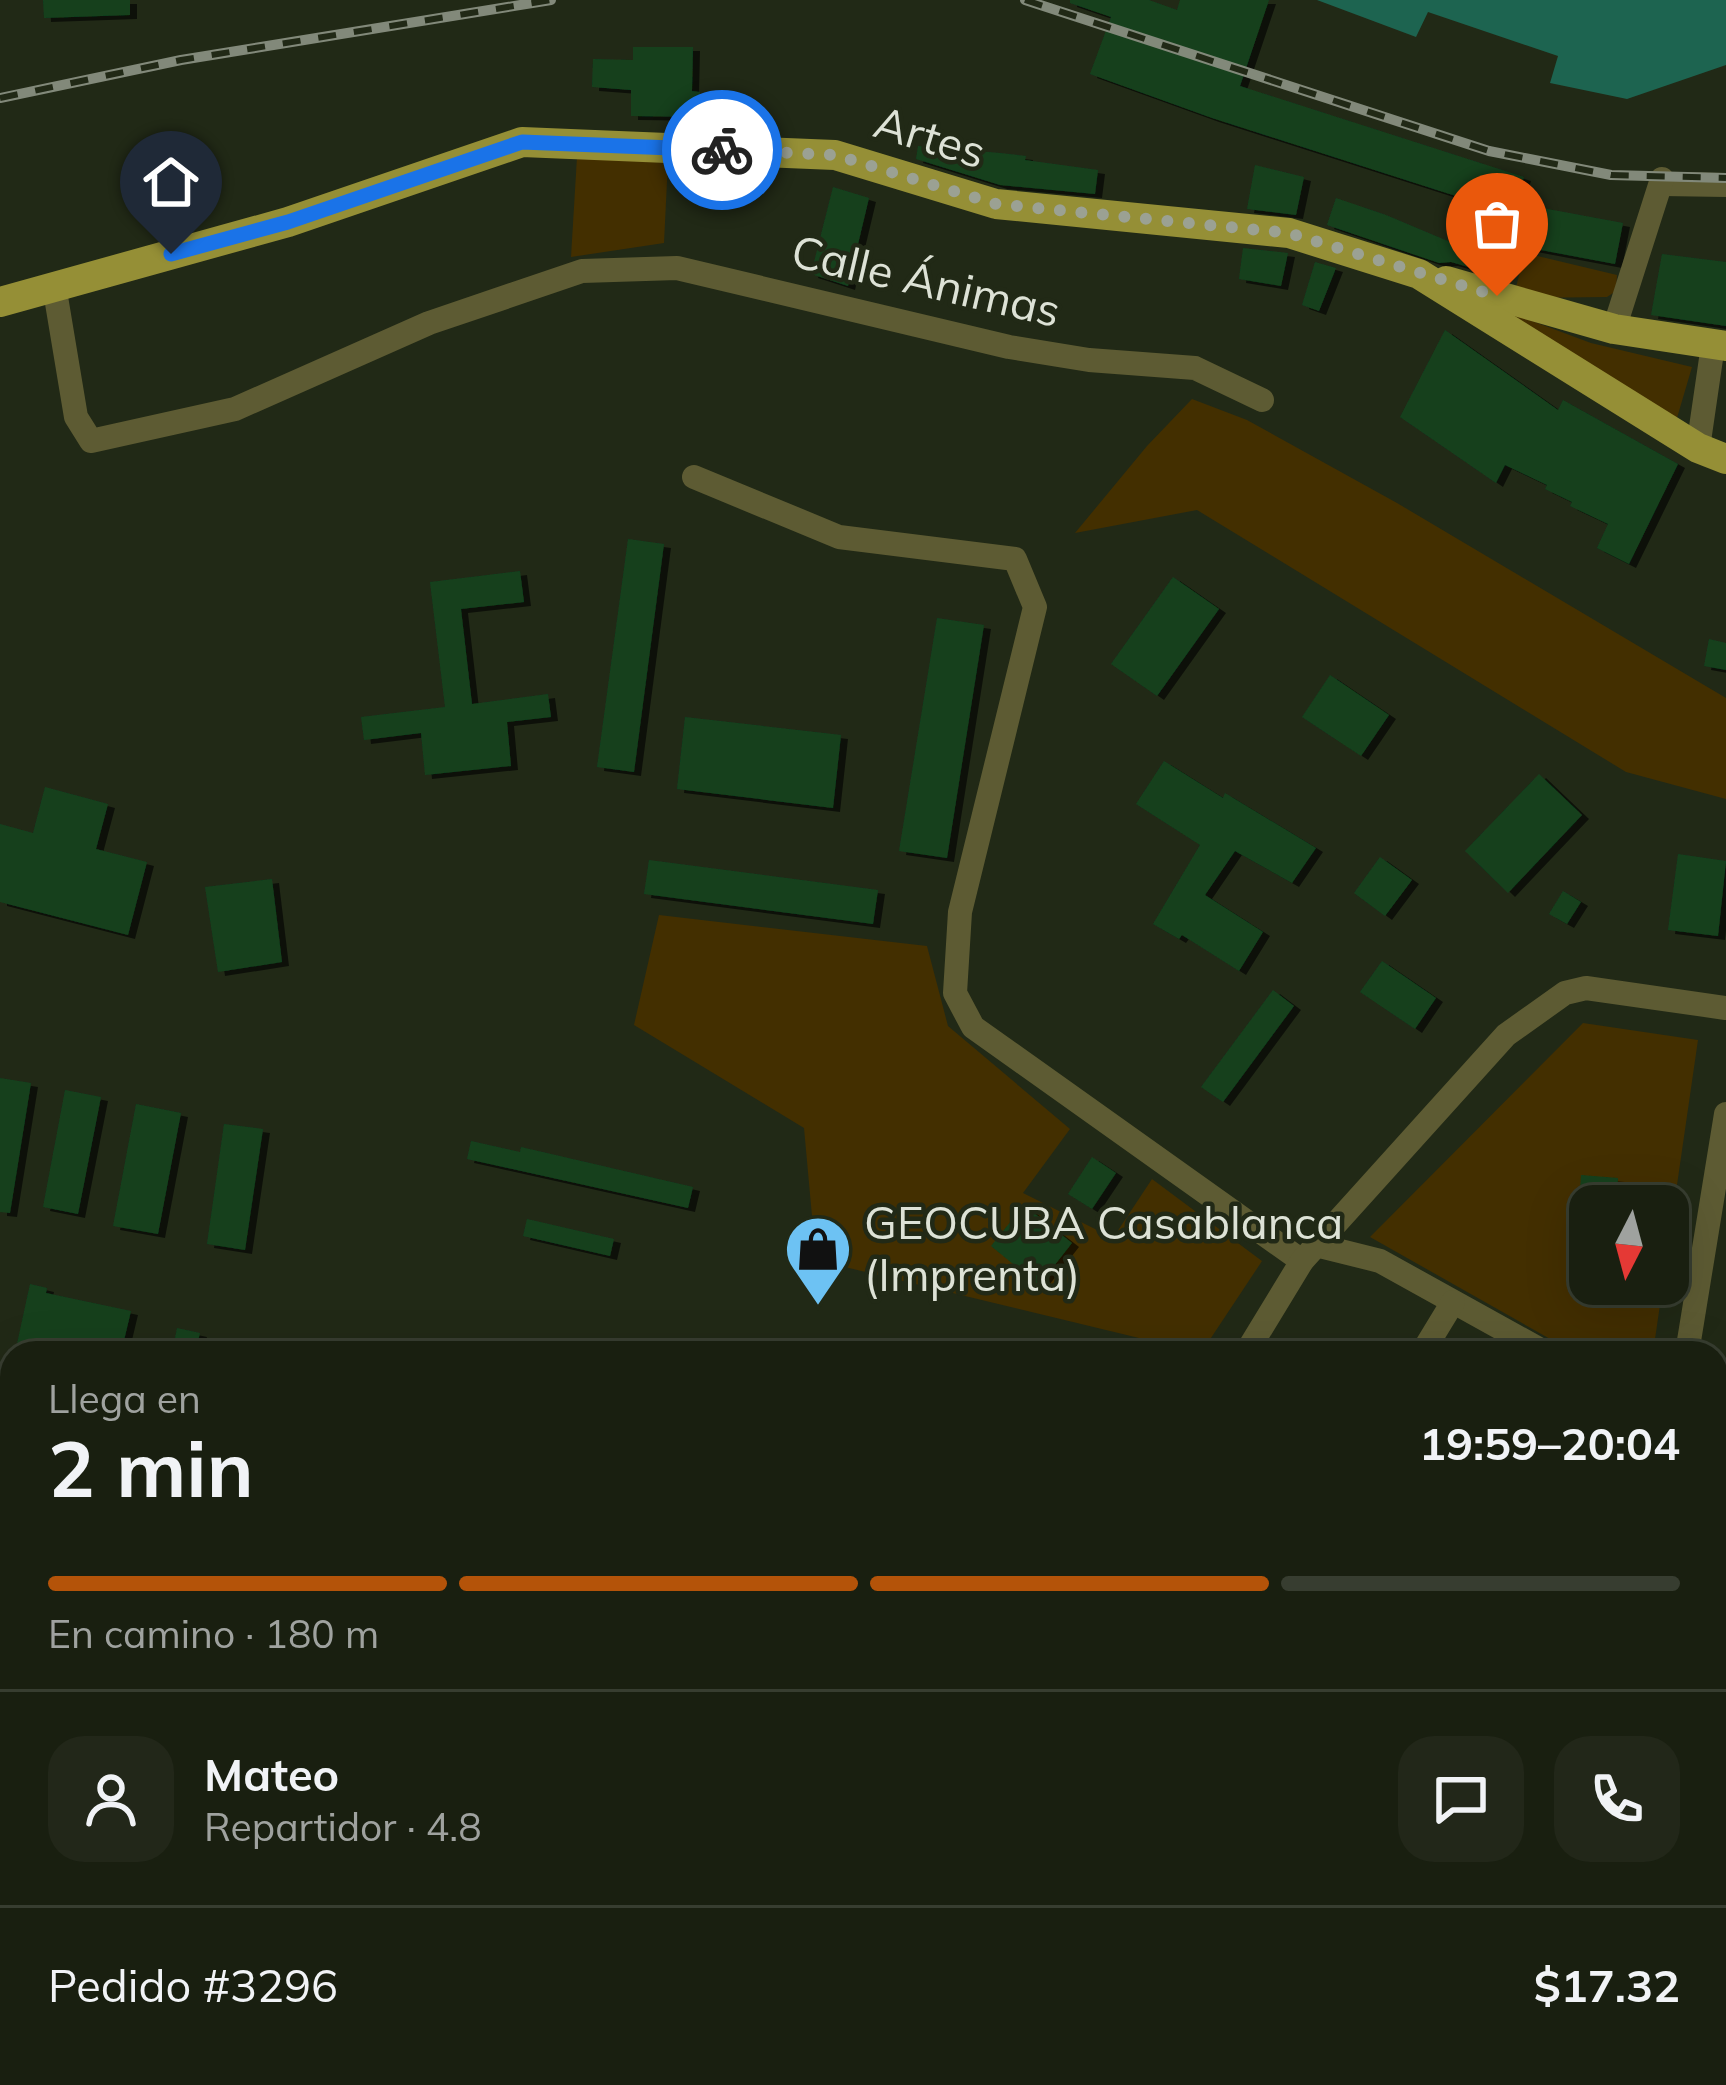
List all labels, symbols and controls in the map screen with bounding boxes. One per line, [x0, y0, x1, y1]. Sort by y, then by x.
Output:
courier [662, 90, 782, 210]
street label: Artes [868, 93, 992, 179]
icon: bike [689, 117, 755, 183]
pin [120, 131, 222, 254]
icon: home [138, 149, 204, 215]
pin [1446, 173, 1548, 296]
icon: bag [1464, 191, 1530, 257]
street label: Calle Ánimas [787, 222, 1066, 338]
north arrow [1569, 1185, 1689, 1305]
map controls [1569, 1185, 1689, 1305]
place label: GEOCUBA Casablanca (Imprenta) [864, 1194, 1343, 1302]
shop icon: GEOCUBA Casablanca (Imprenta) [783, 1214, 853, 1308]
text: Llega en [48, 1374, 201, 1423]
text: 19:59–20:04 [1419, 1415, 1680, 1471]
text: 2 min [48, 1419, 254, 1517]
text: En camino · 180 m [48, 1609, 379, 1658]
button: person [48, 1736, 174, 1862]
button: chat [1398, 1736, 1524, 1862]
button: phone [1554, 1736, 1680, 1862]
text: Mateo [204, 1746, 339, 1802]
text: Repartidor · 4.8 [204, 1802, 482, 1851]
text: Pedido #3296 [48, 1957, 338, 2013]
text: $17.32 [1534, 1957, 1680, 2013]

